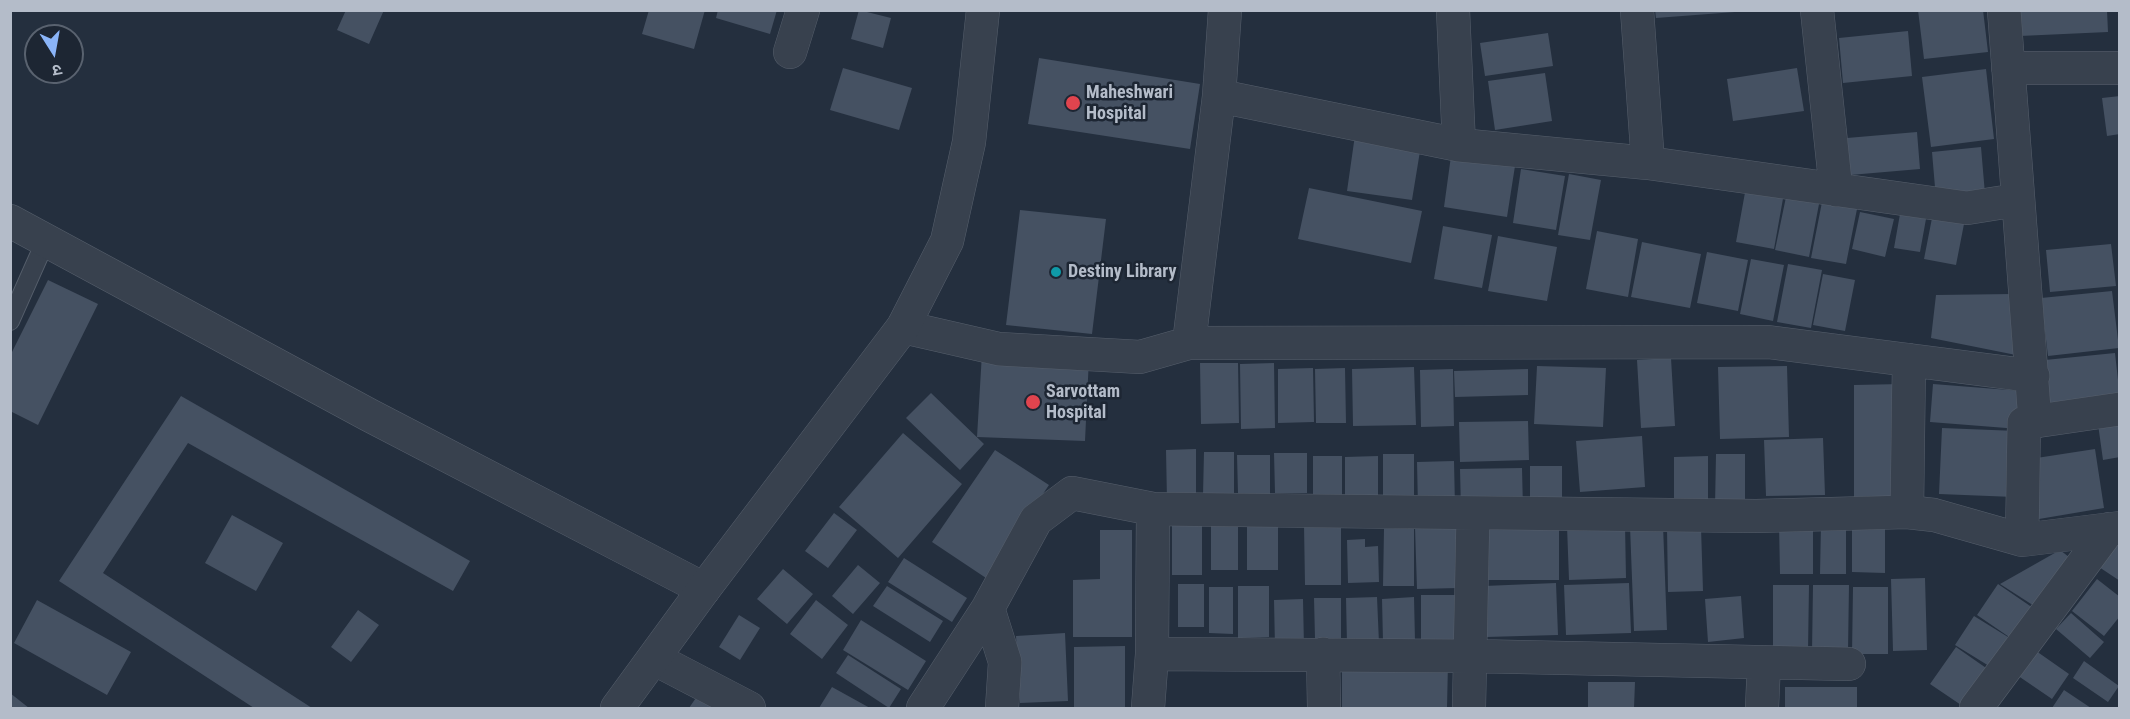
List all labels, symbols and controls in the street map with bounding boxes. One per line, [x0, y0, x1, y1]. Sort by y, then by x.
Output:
north arrow [24, 24, 84, 84]
text: उ [51, 60, 64, 80]
place label: Maheshwari Hospital [1086, 82, 1173, 124]
marker: Maheshwari Hospital [1064, 94, 1082, 112]
place label: Destiny Library [1068, 261, 1176, 283]
marker: Destiny Library [1049, 265, 1063, 279]
place label: Sarvottam Hospital [1046, 381, 1120, 424]
marker: Sarvottam Hospital [1024, 393, 1042, 411]

